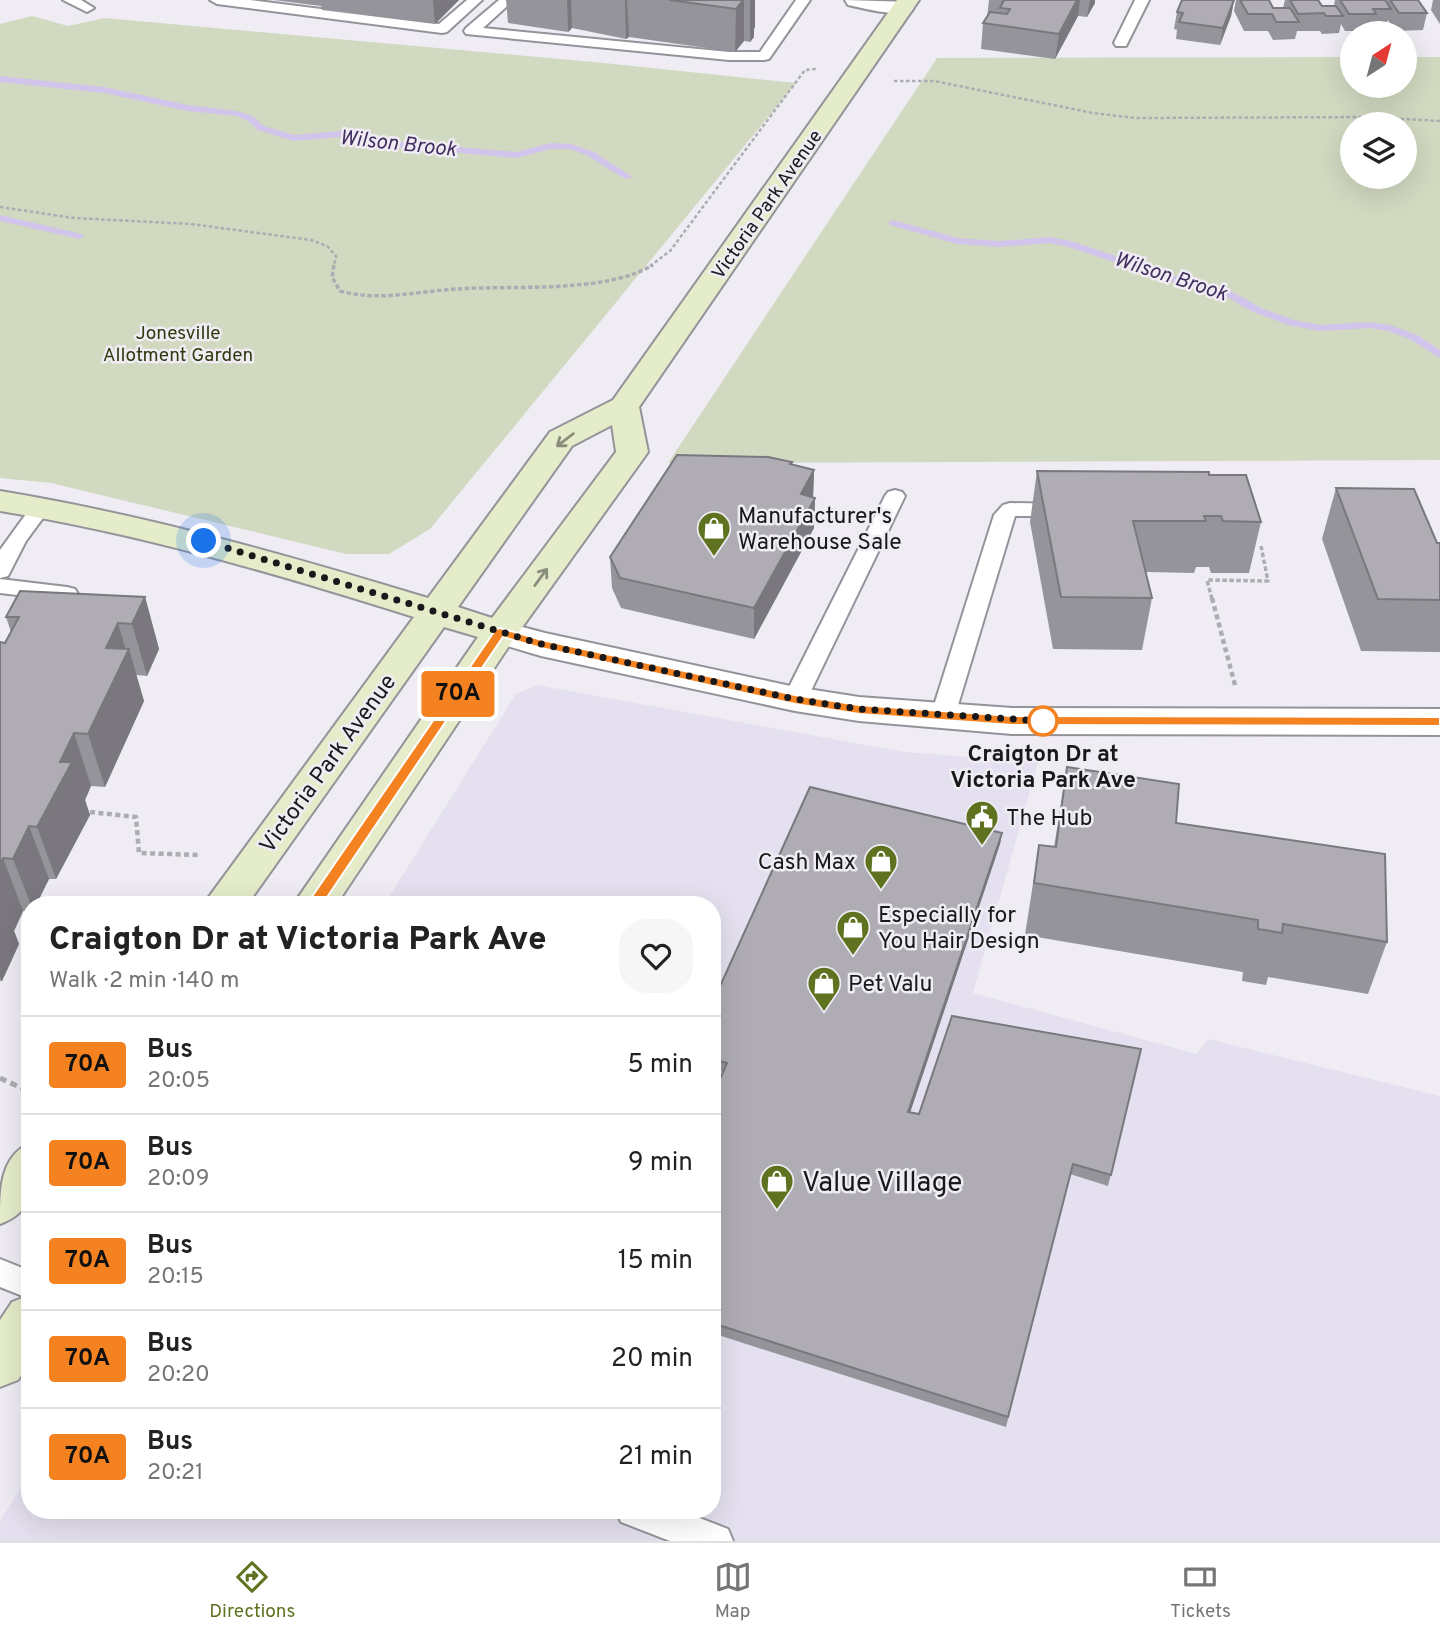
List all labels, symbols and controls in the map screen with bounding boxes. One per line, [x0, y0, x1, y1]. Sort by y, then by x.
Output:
north arrow [1340, 21, 1418, 98]
map controls [1340, 21, 1417, 189]
button: layers [1340, 112, 1417, 189]
water label: Wilson Brook [338, 125, 458, 164]
street label: Victoria Park Avenue [707, 126, 828, 285]
water label: Wilson Brook [1111, 246, 1231, 309]
park label: Jonesville Allotment Garden [103, 322, 253, 368]
one-way arrow [555, 432, 574, 447]
place label: Manufacturer's Warehouse Sale [738, 503, 902, 558]
shop icon: Manufacturer's Warehouse Sale [695, 509, 733, 558]
your location [186, 523, 221, 558]
one-way arrow [534, 568, 548, 587]
street label: Victoria Park Avenue [254, 669, 404, 860]
line badge: 70A [418, 671, 498, 717]
text: 70A [435, 679, 481, 709]
marker: Craigton Dr at Victoria Park Ave [1028, 706, 1058, 736]
place label: Craigton Dr at Victoria Park Ave [950, 741, 1136, 796]
public building icon: The Hub [963, 798, 1001, 847]
place label: The Hub [1006, 805, 1092, 834]
shop icon: Cash Max [862, 842, 900, 891]
place label: Cash Max [758, 849, 856, 878]
place label: Especially for You Hair Design [878, 902, 1040, 957]
shop icon: Especially for You Hair Design [834, 908, 872, 957]
button: heart [619, 919, 693, 993]
text: Craigton Dr at Victoria Park Ave [49, 920, 547, 962]
shop icon: Pet Valu [805, 964, 843, 1013]
text: Walk · 2 min · 140 m [49, 967, 240, 996]
place label: Pet Valu [848, 971, 932, 1000]
text: Bus [147, 1034, 193, 1067]
text: 5 min [627, 1049, 693, 1082]
text: 70A [65, 1050, 110, 1080]
text: 20:05 [147, 1067, 210, 1096]
text: Bus [147, 1132, 193, 1165]
text: 9 min [628, 1147, 693, 1180]
text: 70A [65, 1148, 110, 1178]
shop icon: Value Village [758, 1162, 796, 1211]
text: 20:09 [147, 1165, 210, 1194]
place label: Value Village [802, 1166, 962, 1202]
text: Bus [147, 1230, 193, 1263]
text: 15 min [618, 1245, 693, 1278]
text: 70A [65, 1246, 110, 1276]
text: 20:15 [147, 1263, 204, 1292]
text: Bus [147, 1328, 193, 1361]
text: 20 min [611, 1343, 693, 1376]
text: 70A [65, 1344, 110, 1374]
text: 20:20 [147, 1361, 210, 1390]
text: Bus [147, 1426, 193, 1459]
text: 21 min [618, 1441, 693, 1474]
text: 70A [65, 1442, 110, 1472]
text: 20:21 [147, 1459, 204, 1488]
tab: Directions [209, 1558, 295, 1624]
tab: Map [714, 1558, 752, 1624]
tab: Tickets [1170, 1558, 1231, 1624]

